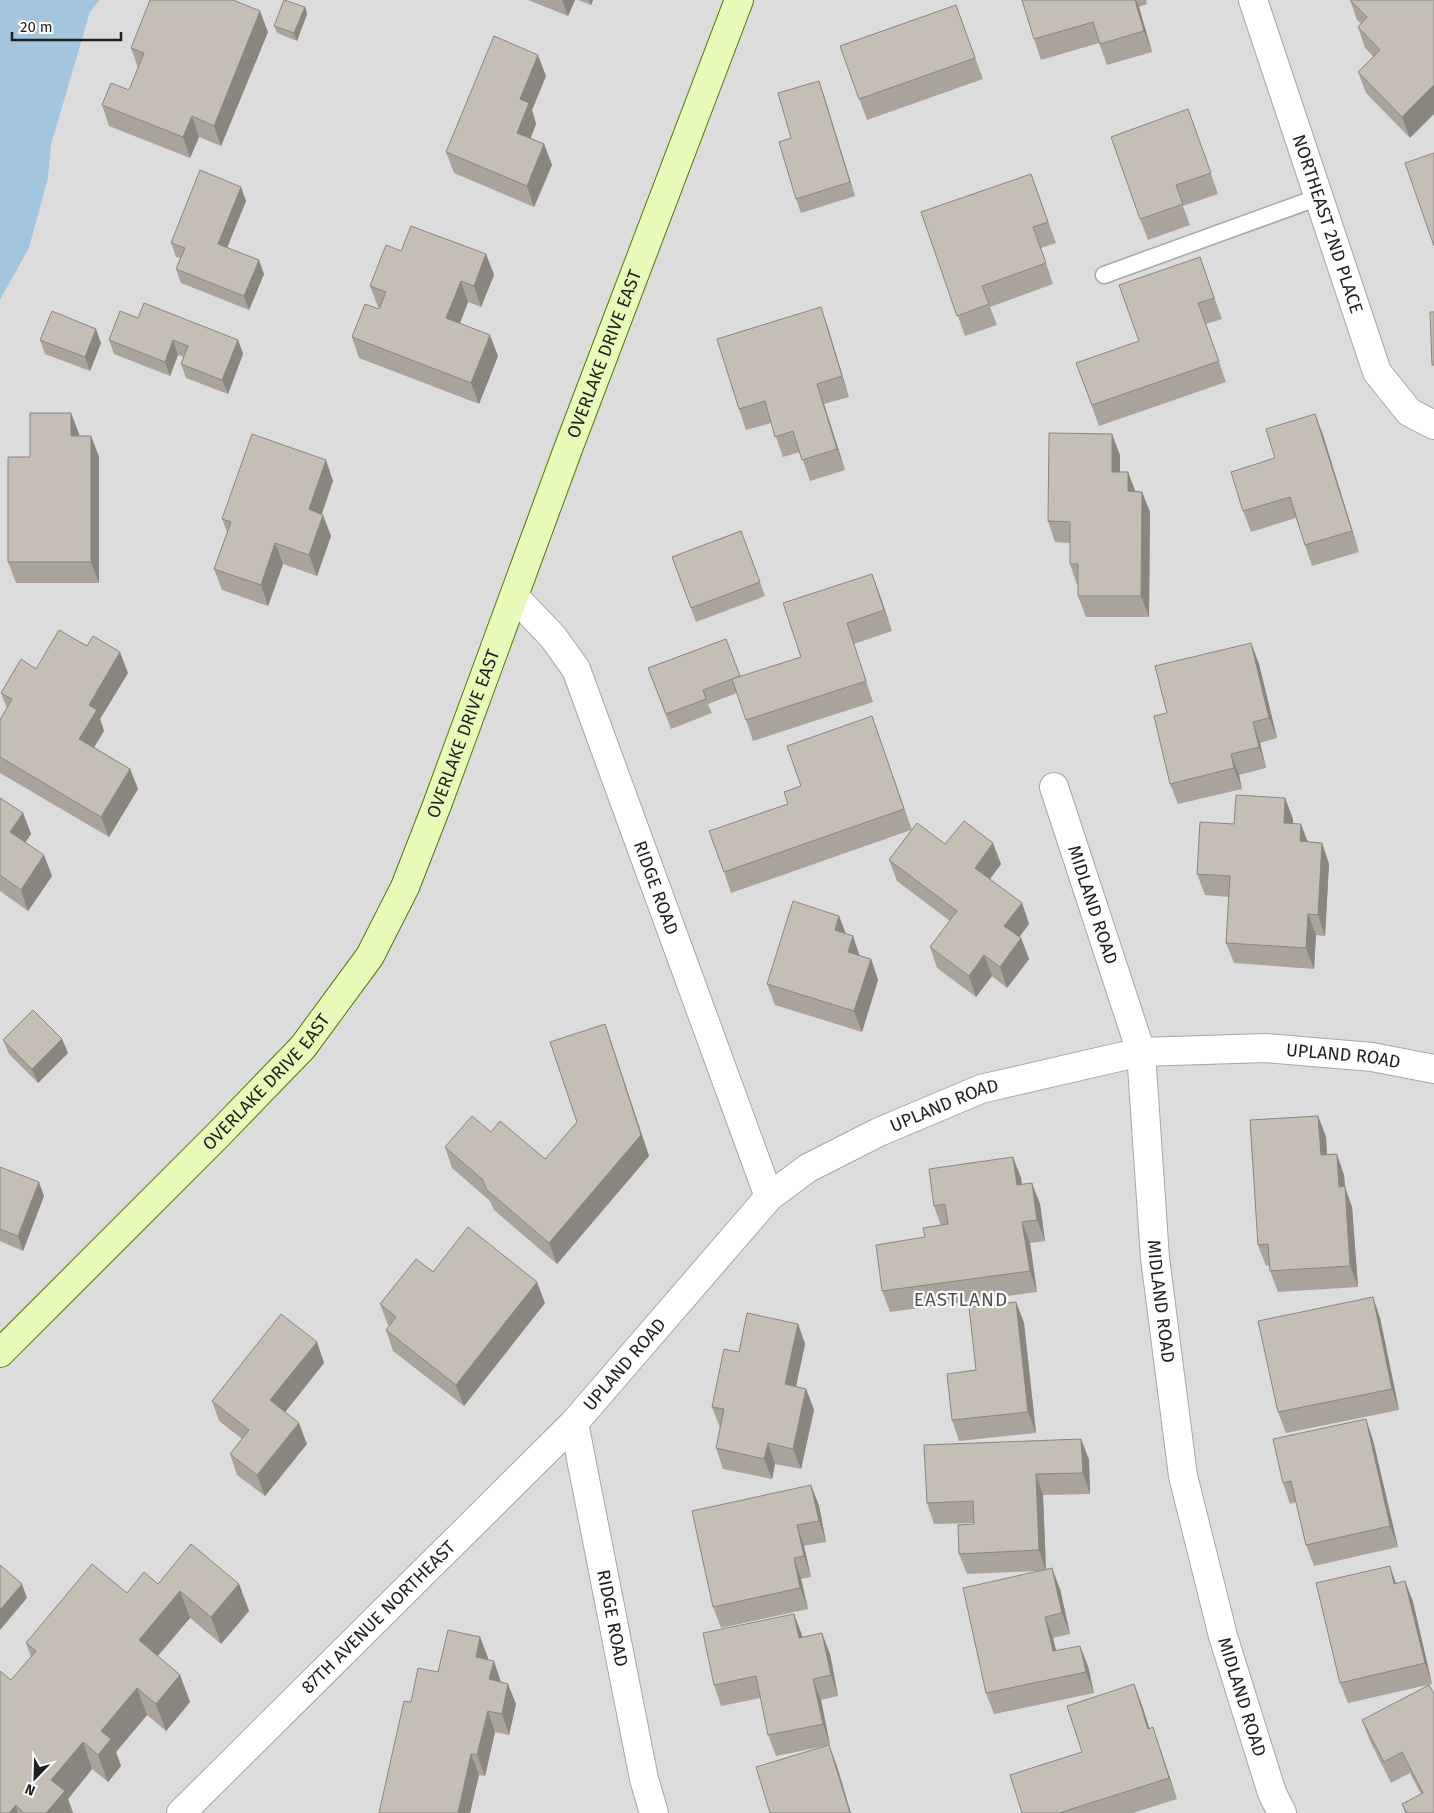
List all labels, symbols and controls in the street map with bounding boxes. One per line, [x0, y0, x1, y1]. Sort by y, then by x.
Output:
scale bar [12, 10, 121, 42]
text: 20 m [20, 18, 53, 36]
street label: NORTHEAST 2ND PLACE [1288, 132, 1368, 316]
street label: OVERLAKE DRIVE EAST [562, 266, 646, 441]
street label: OVERLAKE DRIVE EAST [422, 646, 505, 821]
street label: RIDGE ROAD [629, 838, 683, 938]
street label: MIDLAND ROAD [1063, 843, 1122, 967]
street label: OVERLAKE DRIVE EAST [198, 1009, 335, 1155]
street label: UPLAND ROAD [1285, 1039, 1402, 1073]
street label: UPLAND ROAD [887, 1074, 1001, 1137]
street label: MIDLAND ROAD [1143, 1239, 1179, 1364]
district label: EASTLAND [914, 1288, 1008, 1311]
street label: UPLAND ROAD [579, 1314, 671, 1415]
street label: 87TH AVENUE NORTHEAST [297, 1536, 460, 1698]
street label: RIDGE ROAD [592, 1568, 633, 1669]
street label: MIDLAND ROAD [1213, 1635, 1271, 1759]
north arrow [10, 1753, 60, 1803]
text: N [23, 1780, 38, 1799]

